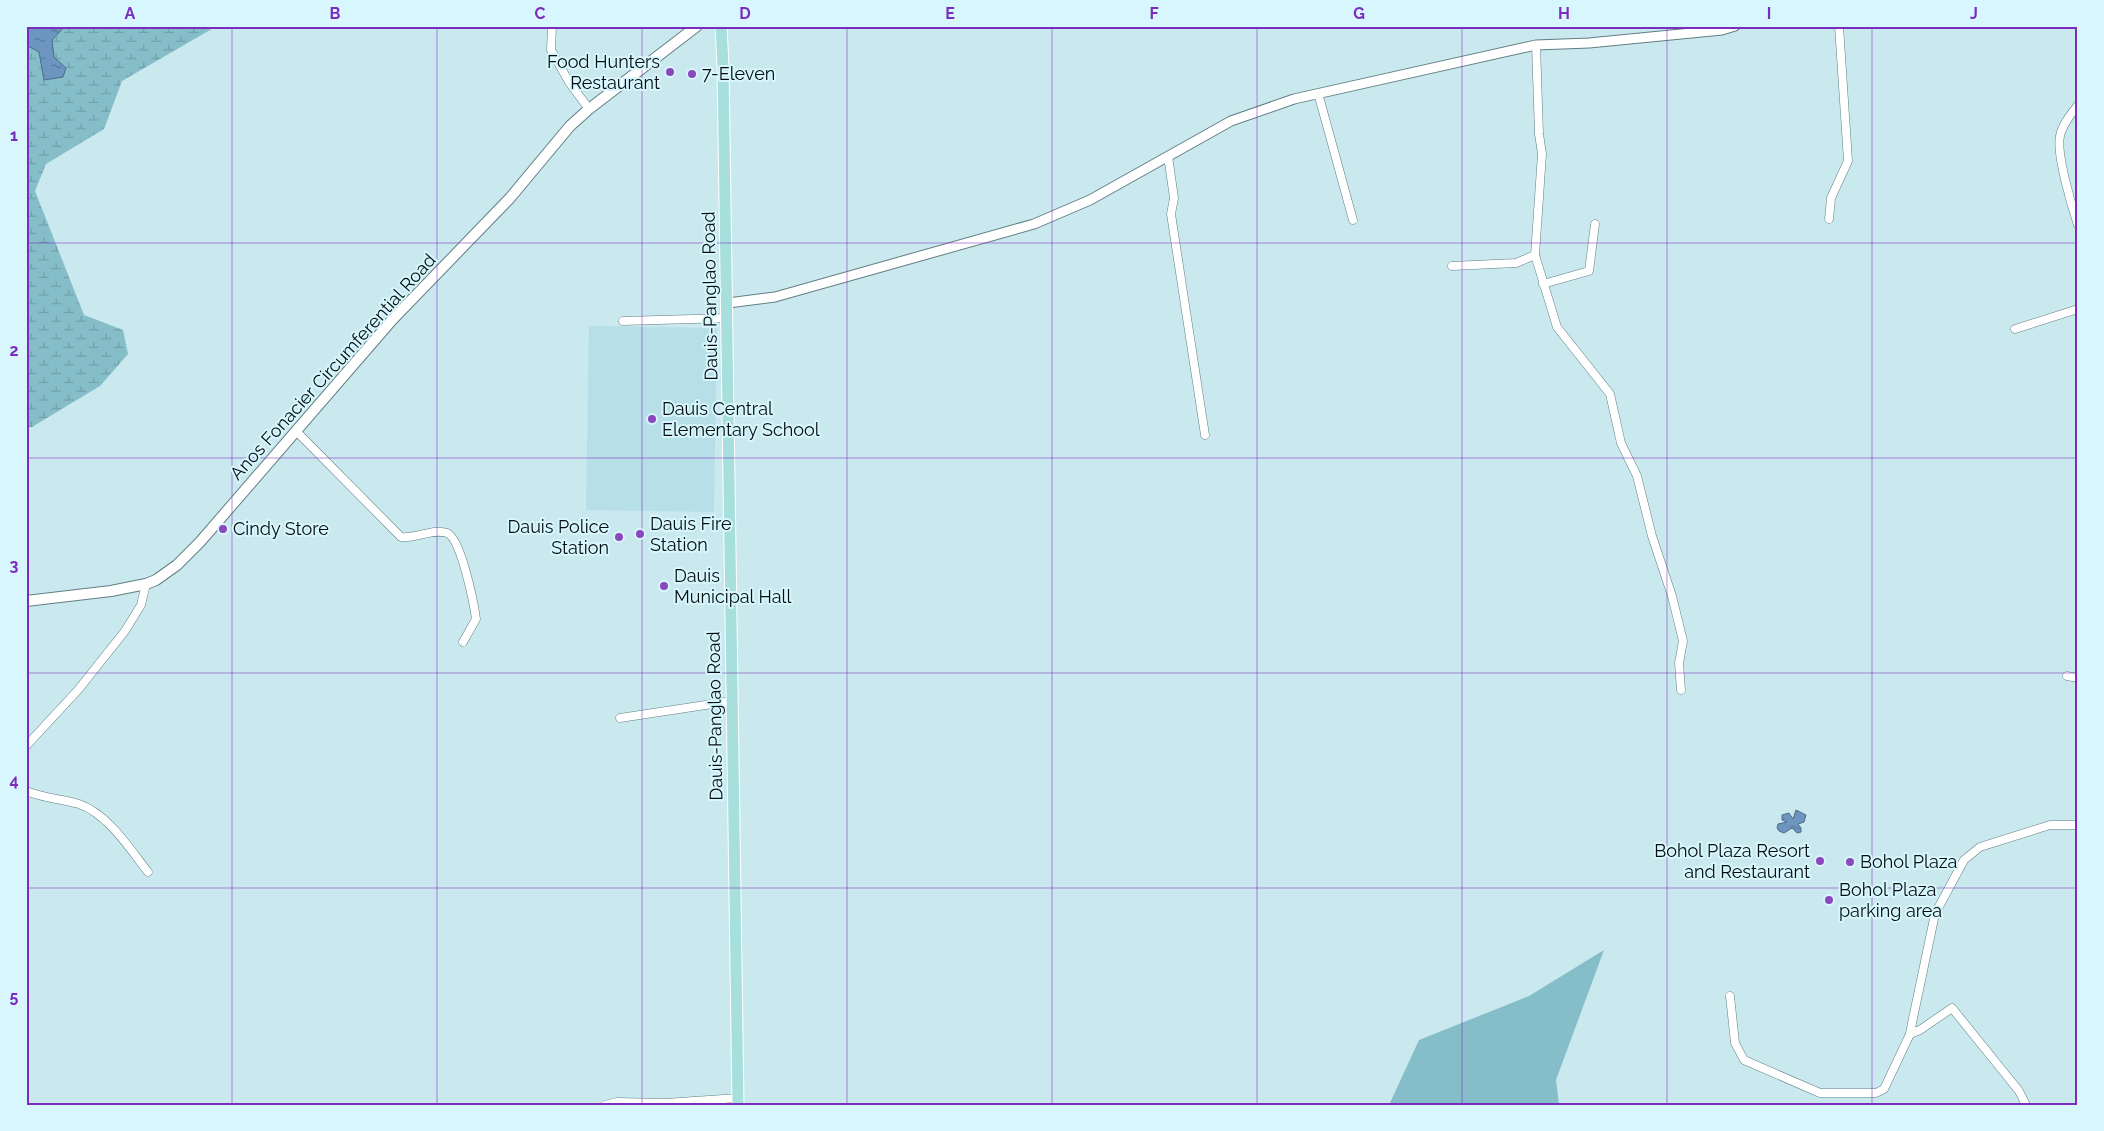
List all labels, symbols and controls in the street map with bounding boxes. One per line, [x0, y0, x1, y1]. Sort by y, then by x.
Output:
text: A [125, 4, 136, 23]
text: B [330, 4, 341, 23]
text: C [535, 4, 546, 23]
text: D [739, 4, 751, 23]
text: E [945, 4, 955, 23]
text: F [1149, 4, 1159, 23]
text: G [1353, 4, 1365, 23]
text: H [1558, 4, 1570, 23]
text: I [1767, 4, 1771, 23]
text: J [1970, 4, 1978, 23]
place label: Food Hunters Restaurant [547, 51, 660, 93]
place label: 7-Eleven [702, 63, 775, 84]
marker: Food Hunters Restaurant [664, 66, 676, 78]
marker: 7-Eleven [686, 68, 698, 80]
text: 1 [10, 126, 18, 145]
street label: Dauis-Panglao Road [698, 211, 721, 381]
street label: Anos Fonacier Circumferential Road [225, 249, 440, 484]
text: 2 [9, 341, 19, 360]
place label: Dauis Central Elementary School [662, 398, 820, 440]
marker: Dauis Central Elementary School [646, 413, 658, 425]
place label: Dauis Fire Station [650, 513, 732, 555]
place label: Dauis Police Station [508, 516, 609, 558]
place label: Cindy Store [233, 518, 329, 539]
marker: Cindy Store [217, 523, 229, 535]
marker: Dauis Fire Station [634, 528, 646, 540]
marker: Dauis Police Station [613, 531, 625, 543]
text: 3 [10, 556, 19, 575]
place label: Dauis Municipal Hall [674, 565, 791, 607]
marker: Dauis Municipal Hall [658, 580, 670, 592]
street label: Dauis-Panglao Road [703, 631, 726, 801]
text: 4 [9, 771, 19, 790]
place label: Bohol Plaza Resort and Restaurant [1654, 840, 1810, 882]
place label: Bohol Plaza [1860, 851, 1957, 872]
marker: Bohol Plaza Resort and Restaurant [1814, 855, 1826, 867]
marker: Bohol Plaza [1844, 856, 1856, 868]
place label: Bohol Plaza parking area [1839, 879, 1942, 921]
marker: Bohol Plaza parking area [1823, 894, 1835, 906]
text: 5 [10, 987, 19, 1006]

